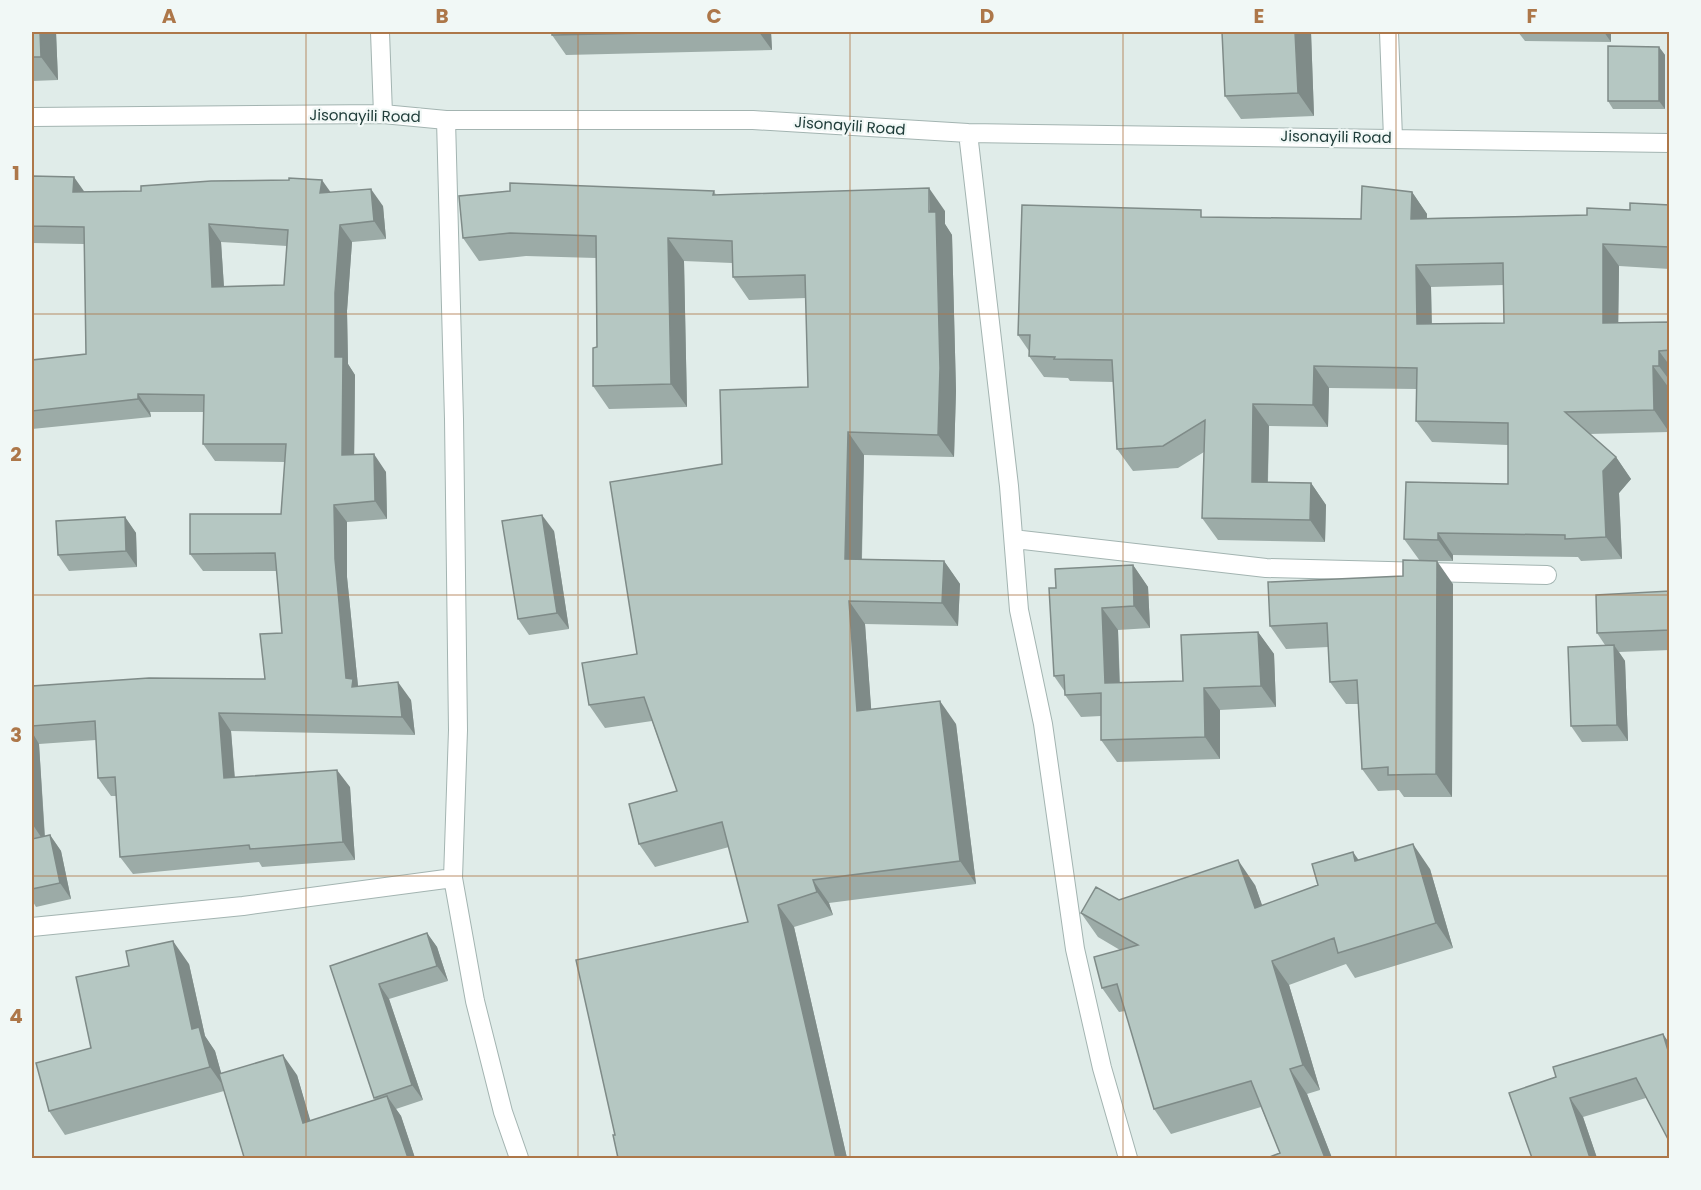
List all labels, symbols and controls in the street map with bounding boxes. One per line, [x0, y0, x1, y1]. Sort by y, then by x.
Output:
text: A [162, 2, 177, 30]
text: B [435, 2, 449, 30]
text: C [706, 2, 722, 30]
text: D [980, 2, 994, 30]
text: E [1254, 2, 1264, 30]
text: F [1527, 2, 1538, 30]
street label: Jisonayili Road [309, 104, 421, 127]
street label: Jisonayili Road [794, 111, 906, 140]
street label: Jisonayili Road [1280, 125, 1392, 148]
text: 1 [12, 159, 20, 187]
text: 2 [10, 440, 22, 468]
text: 3 [10, 721, 22, 749]
text: 4 [9, 1002, 23, 1030]

